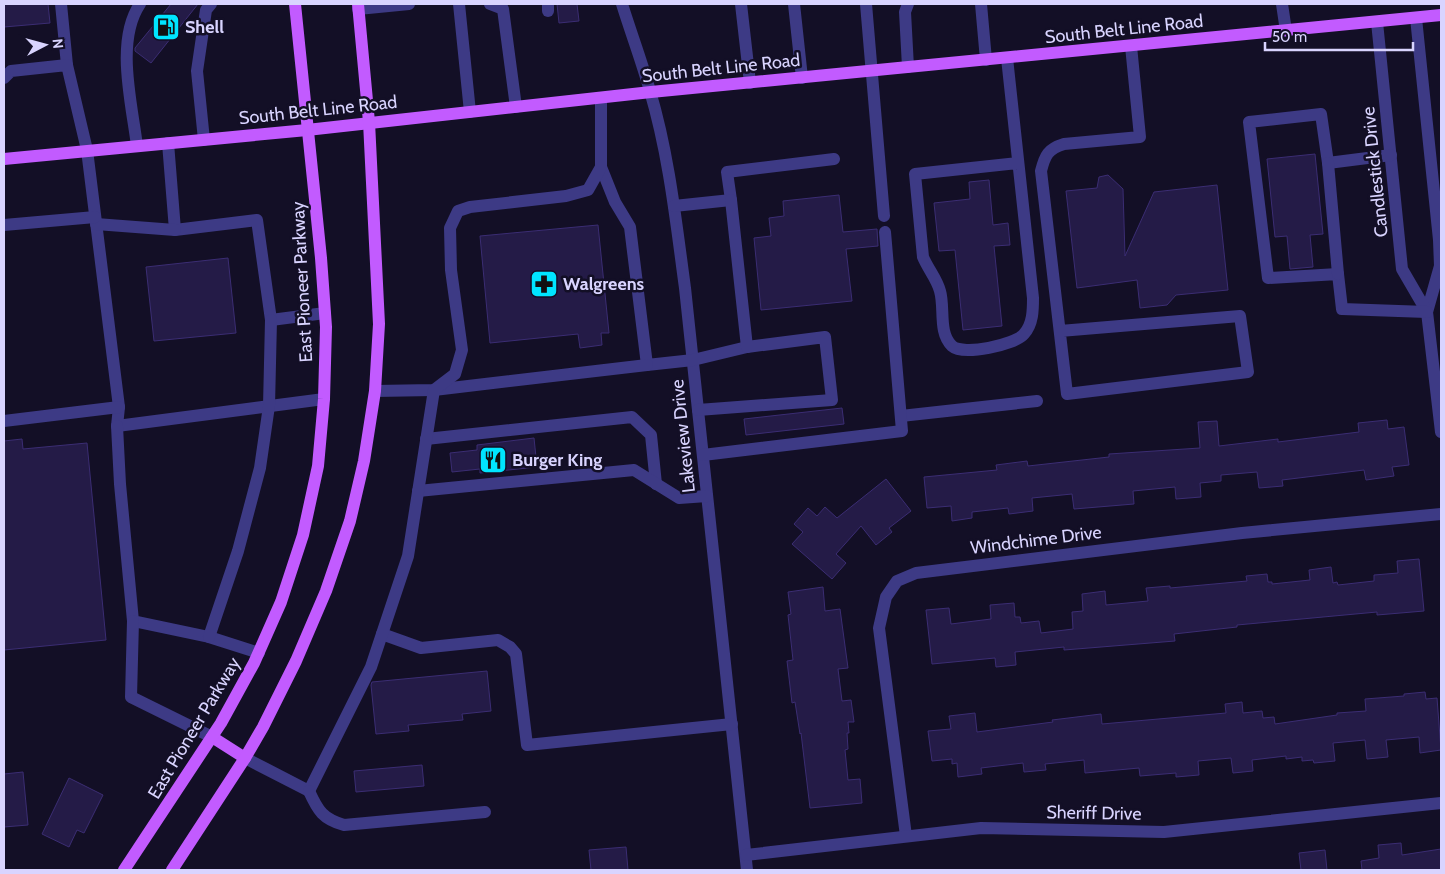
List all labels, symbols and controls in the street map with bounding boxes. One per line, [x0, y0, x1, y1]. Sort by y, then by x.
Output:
street label: South Belt Line Road [1044, 10, 1204, 48]
fuel station icon: Shell [151, 12, 181, 42]
place label: Shell [185, 16, 224, 38]
north arrow [20, 20, 70, 70]
scale bar [1265, 20, 1412, 52]
text: 50 m [1272, 28, 1307, 46]
text: N [48, 38, 67, 50]
street label: South Belt Line Road [641, 49, 801, 87]
street label: South Belt Line Road [238, 91, 398, 129]
street label: Candlestick Drive [1357, 106, 1393, 238]
street label: East Pioneer Parkway [287, 201, 317, 363]
pharmacy icon: Walgreens [529, 269, 559, 299]
place label: Walgreens [563, 273, 645, 295]
street label: Lakeview Drive [666, 378, 700, 494]
restaurant icon: Burger King [478, 445, 508, 475]
place label: Burger King [512, 449, 602, 471]
street label: Windchime Drive [969, 521, 1103, 559]
street label: East Pioneer Parkway [143, 653, 245, 803]
street label: Sheriff Drive [1046, 801, 1142, 825]

